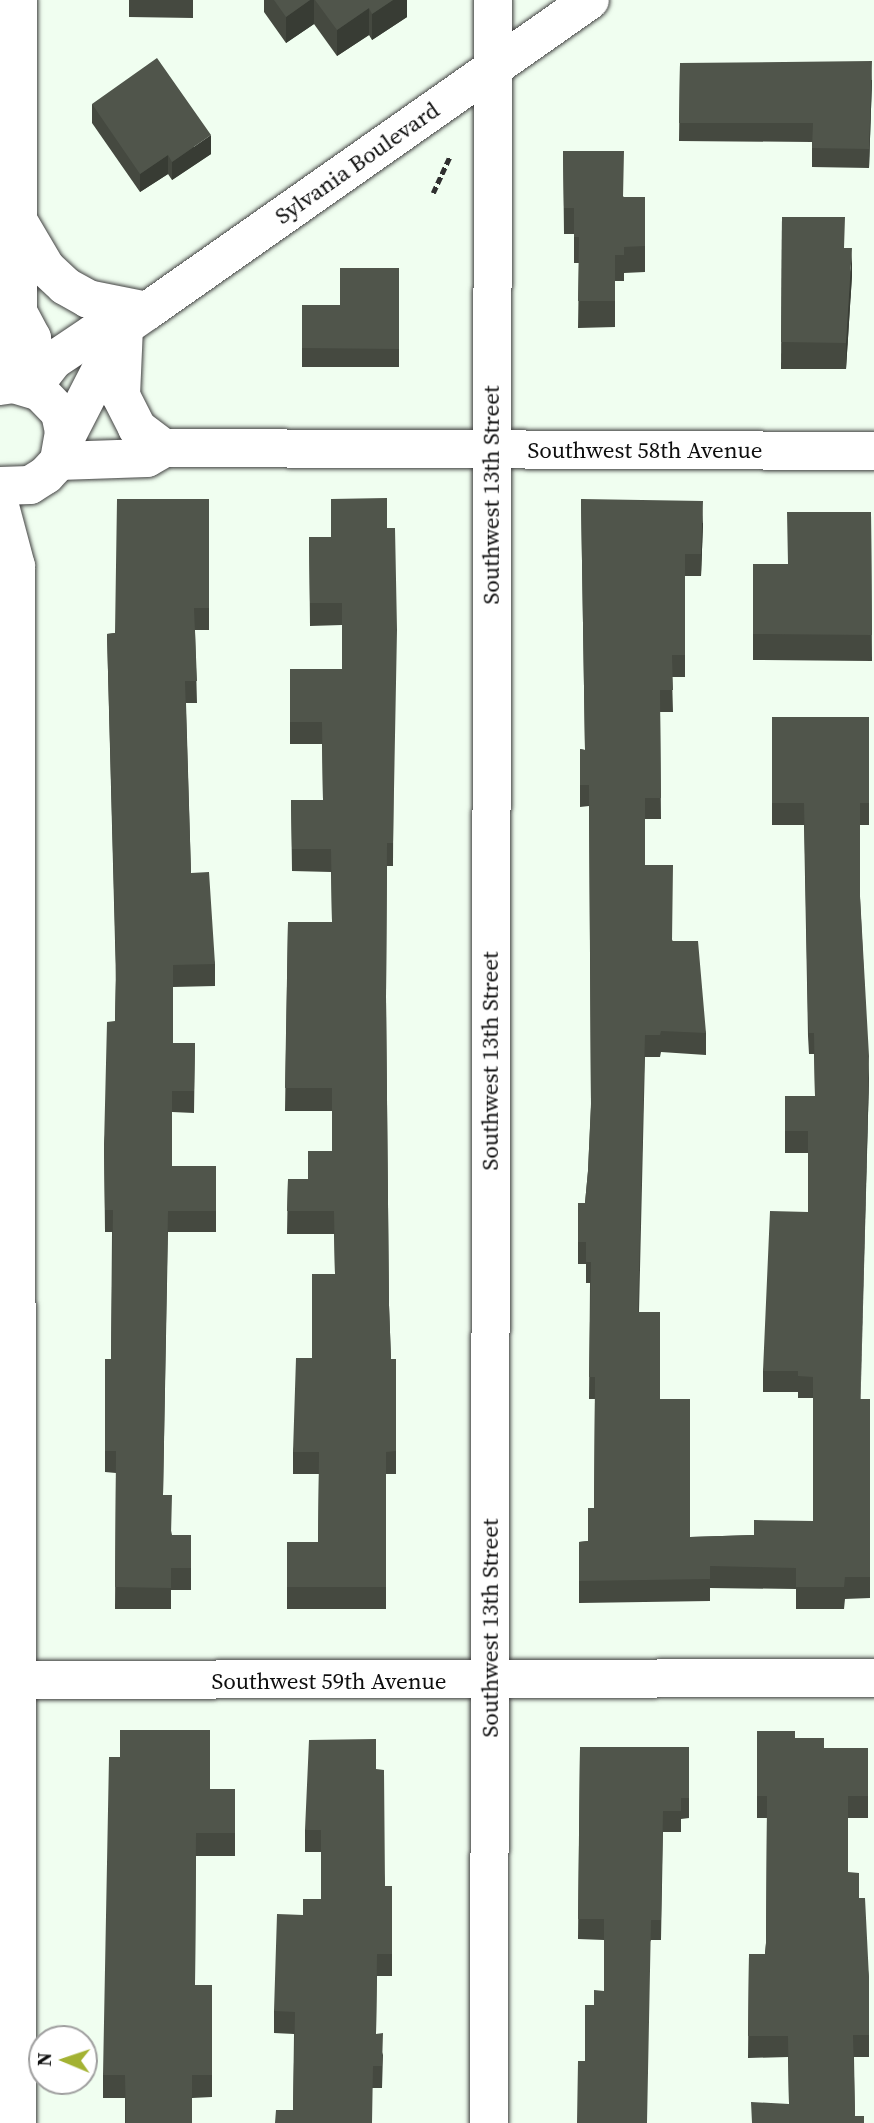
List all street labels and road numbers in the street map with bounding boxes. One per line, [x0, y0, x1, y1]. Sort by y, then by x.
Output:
street label: Sylvania Boulevard [270, 96, 444, 230]
street label: Southwest 13th Street [477, 386, 505, 604]
street label: Southwest 58th Avenue [527, 436, 763, 464]
street label: Southwest 13th Street [476, 952, 504, 1170]
street label: Southwest 13th Street [476, 1519, 504, 1737]
street label: Southwest 59th Avenue [211, 1667, 447, 1695]

